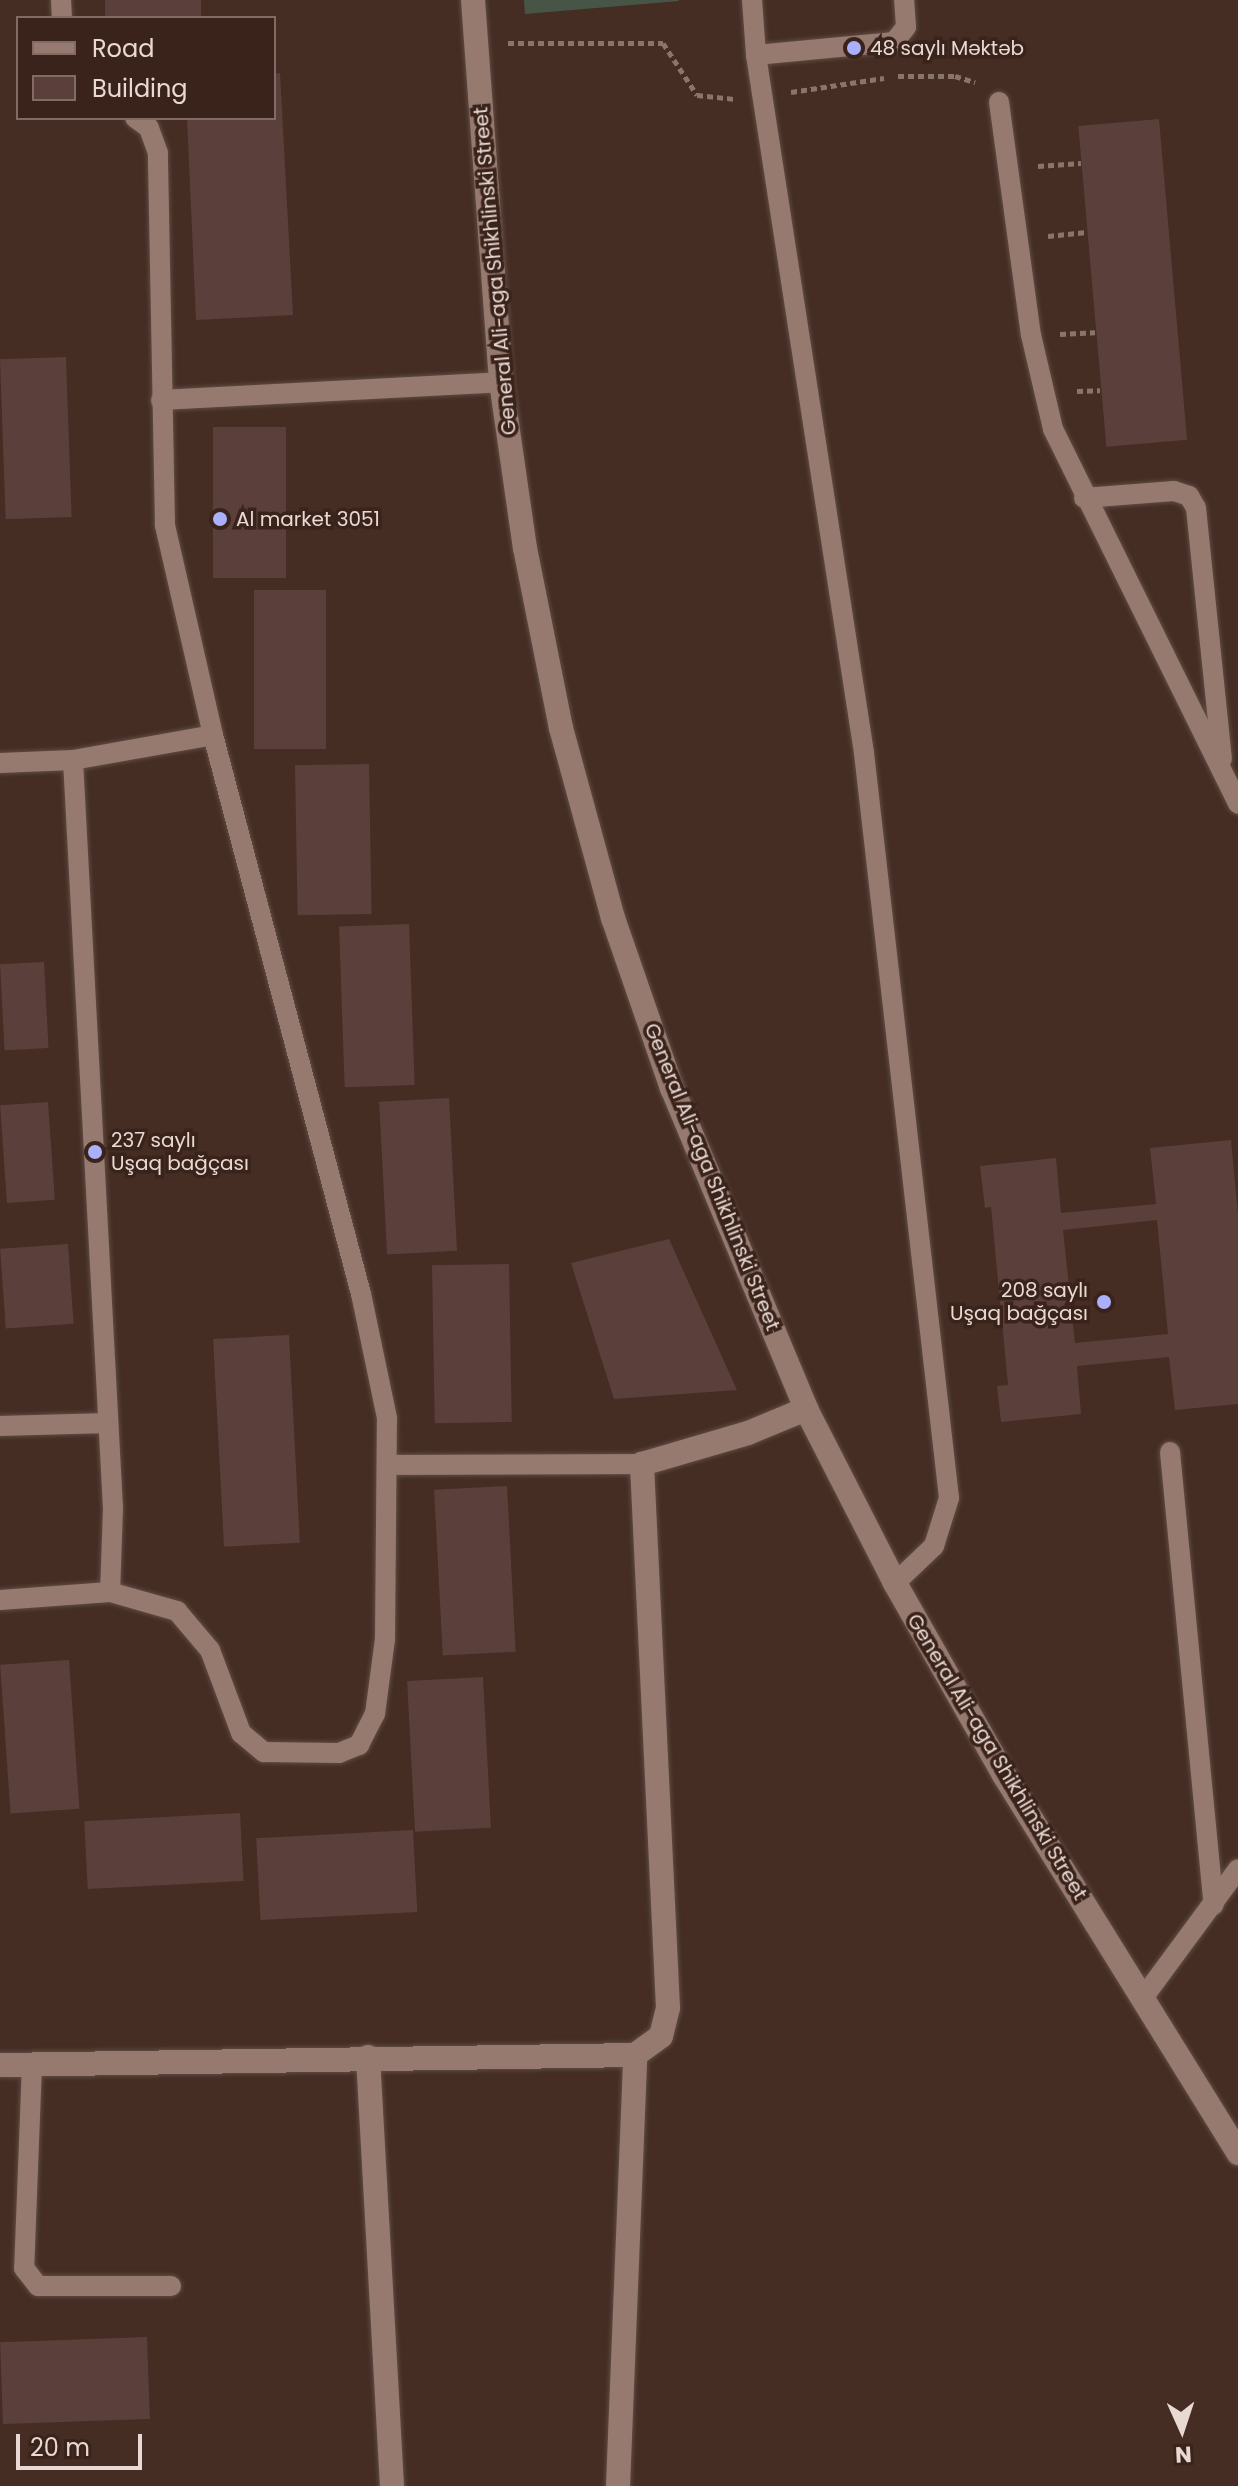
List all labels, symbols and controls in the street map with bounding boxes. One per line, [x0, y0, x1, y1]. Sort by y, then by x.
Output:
legend [16, 16, 276, 120]
text: Road [92, 32, 154, 65]
place label: 48 saylı Məktəb [870, 36, 1024, 60]
marker: 48 saylı Məktəb [845, 39, 863, 57]
text: Building [92, 72, 188, 105]
street label: General Ali-aga Shikhlinski Street [469, 106, 521, 436]
place label: Al market 3051 [236, 507, 380, 531]
marker: Al market 3051 [211, 510, 229, 528]
street label: General Ali-aga Shikhlinski Street [639, 1020, 785, 1334]
place label: 237 saylı Uşaq bağçası [111, 1128, 249, 1175]
marker: 237 saylı Uşaq bağçası [86, 1143, 104, 1161]
place label: 208 saylı Uşaq bağçası [950, 1278, 1088, 1325]
marker: 208 saylı Uşaq bağçası [1095, 1293, 1113, 1311]
street label: General Ali-aga Shikhlinski Street [902, 1610, 1092, 1904]
north arrow [1142, 2390, 1222, 2470]
scale bar [20, 2418, 146, 2468]
text: 20 m [30, 2431, 90, 2464]
text: N [1174, 2439, 1192, 2470]

